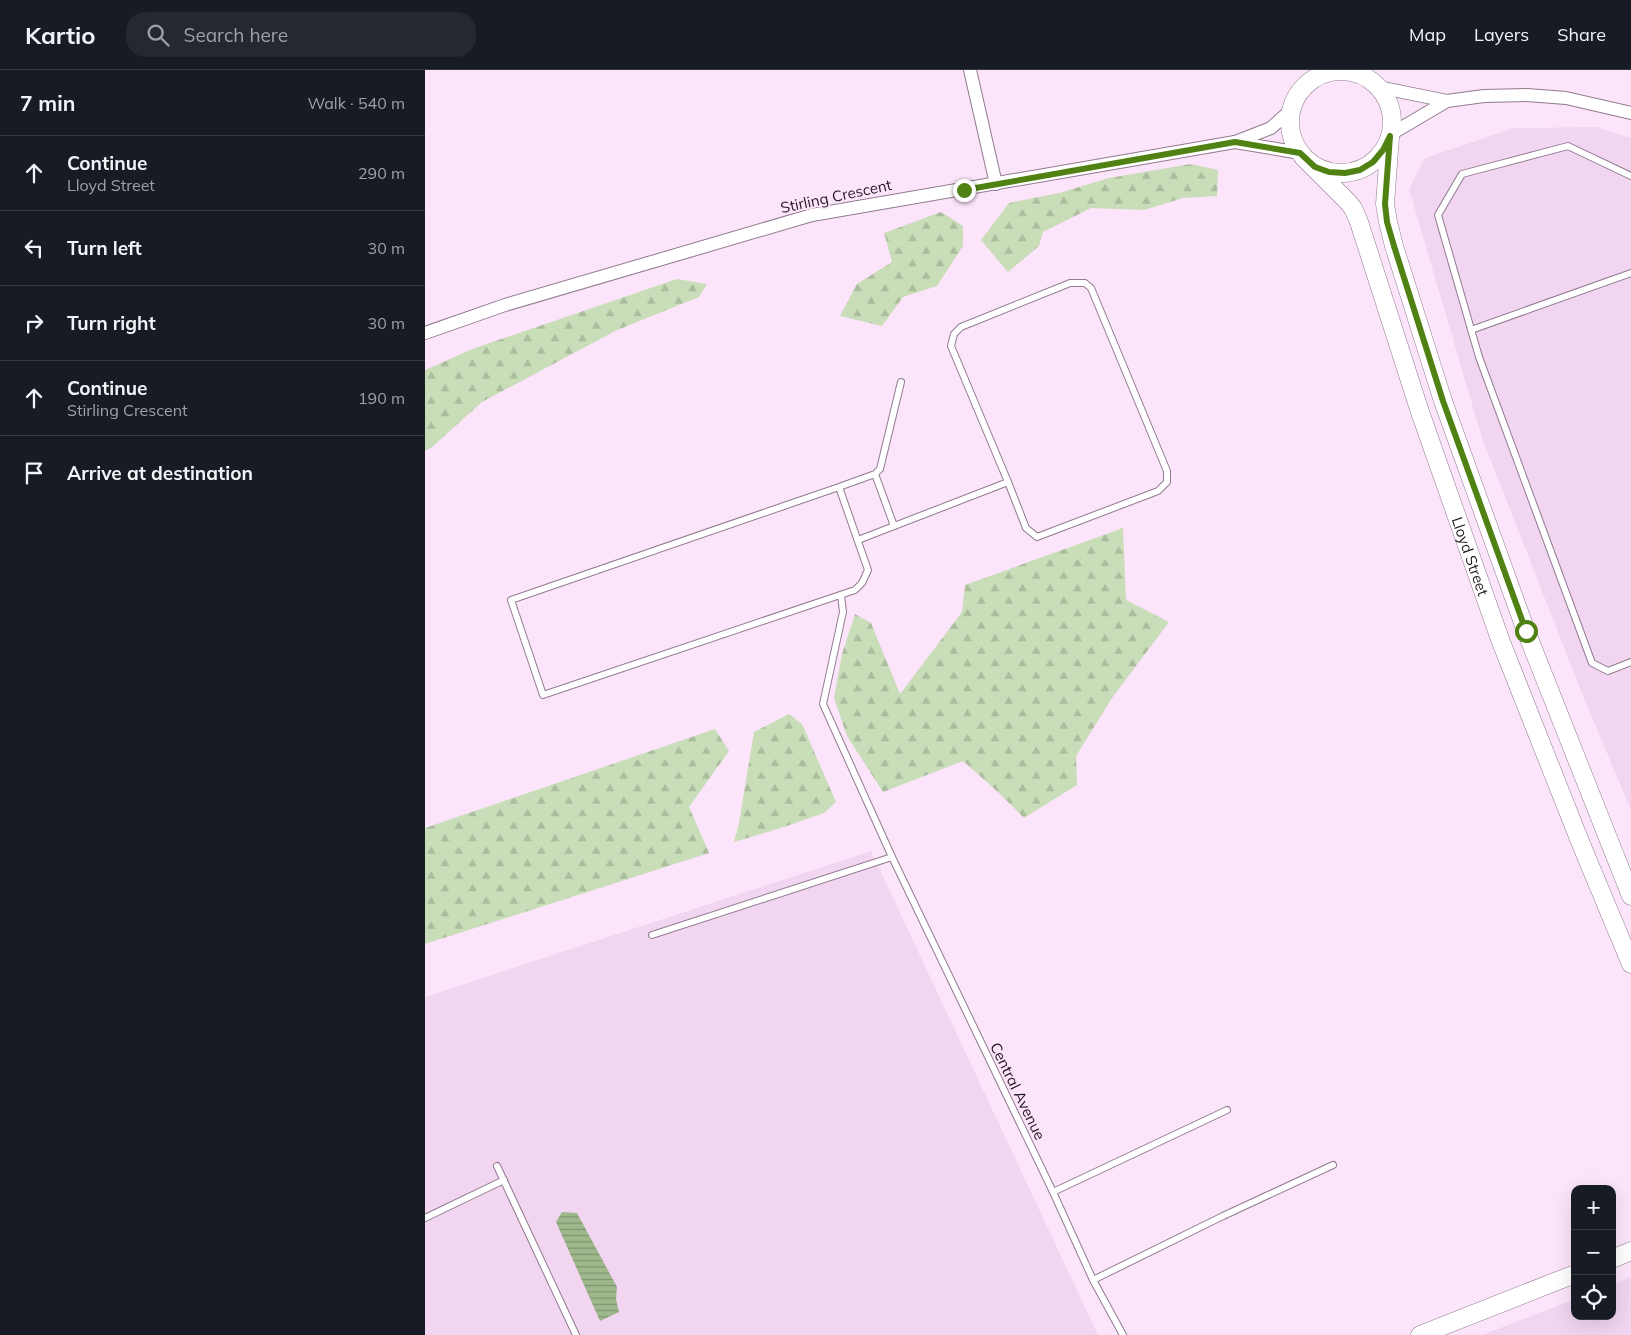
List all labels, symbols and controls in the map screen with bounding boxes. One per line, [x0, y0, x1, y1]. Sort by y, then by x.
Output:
search box [126, 12, 476, 57]
text: Kartio [25, 20, 96, 50]
icon: search [144, 21, 172, 49]
text: Search here [184, 23, 288, 47]
text: Map [1409, 23, 1446, 46]
text: Layers [1474, 23, 1529, 46]
text: Share [1557, 23, 1606, 46]
text: 7 min [20, 90, 75, 116]
text: Walk · 540 m [307, 93, 405, 113]
text: Continue [67, 151, 147, 175]
icon: ahead [20, 159, 48, 187]
text: 290 m [358, 163, 405, 183]
text: Lloyd Street [67, 175, 155, 195]
street label: Stirling Crescent [779, 175, 893, 217]
route end [953, 179, 976, 202]
icon: left [20, 234, 48, 262]
text: Turn left [67, 236, 142, 260]
text: 30 m [368, 238, 405, 258]
icon: right [20, 309, 48, 337]
text: Turn right [67, 311, 156, 335]
text: 30 m [368, 313, 405, 333]
text: Continue [67, 376, 147, 400]
icon: ahead [20, 384, 48, 412]
text: 190 m [358, 388, 405, 408]
text: Stirling Crescent [67, 400, 188, 420]
icon: arrive [20, 459, 48, 487]
text: Arrive at destination [67, 461, 253, 485]
street label: Lloyd Street [1448, 514, 1493, 598]
route start [1515, 620, 1538, 643]
street label: Central Avenue [986, 1039, 1050, 1143]
map controls [1571, 1185, 1616, 1320]
button: + [1571, 1185, 1616, 1230]
button: − [1571, 1230, 1616, 1275]
button: locate [1571, 1275, 1616, 1320]

